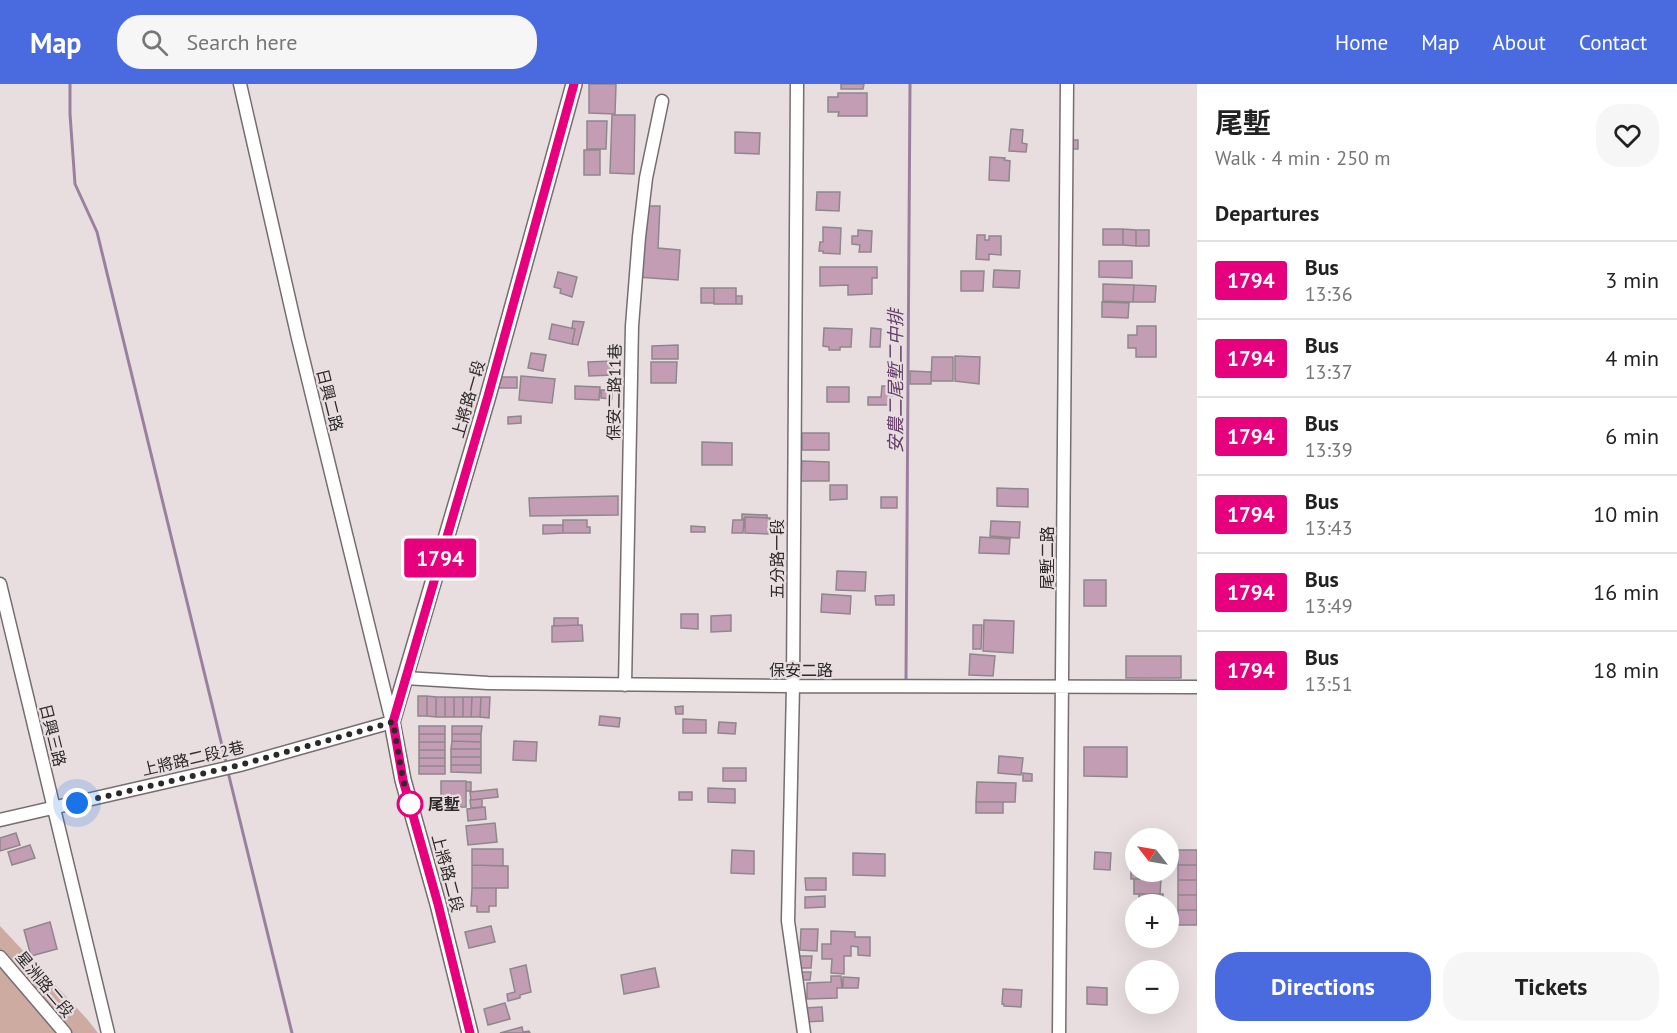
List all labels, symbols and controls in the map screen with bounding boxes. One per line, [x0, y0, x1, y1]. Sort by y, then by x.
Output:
search box [117, 15, 537, 69]
text: Map [30, 24, 81, 61]
icon: search [138, 26, 171, 59]
text: Search here [186, 28, 297, 56]
text: Home [1335, 29, 1388, 56]
text: Map [1421, 29, 1460, 56]
text: About [1493, 29, 1546, 56]
text: Contact [1579, 29, 1647, 56]
text: 尾塹 [1215, 104, 1271, 141]
button: heart [1596, 104, 1659, 167]
text: Walk · 4 min · 250 m [1215, 145, 1391, 171]
text: Departures [1215, 199, 1319, 227]
text: Bus [1305, 253, 1339, 281]
text: 3 min [1605, 266, 1659, 294]
text: 1794 [1227, 267, 1275, 294]
text: 13:36 [1305, 281, 1353, 307]
water label: 安農二尾塹二中排 [884, 307, 907, 453]
text: Bus [1305, 331, 1339, 359]
street label: 保安二路11巷 [603, 343, 625, 441]
text: 4 min [1605, 344, 1659, 372]
text: 1794 [1227, 345, 1275, 372]
street label: 上將路一段 [447, 358, 489, 440]
text: 13:37 [1305, 359, 1353, 385]
street label: 日興二路 [313, 367, 347, 433]
text: Bus [1305, 409, 1339, 437]
text: 6 min [1605, 422, 1659, 450]
text: 1794 [1227, 423, 1275, 450]
text: 13:39 [1305, 437, 1353, 463]
text: Bus [1305, 487, 1339, 515]
text: 10 min [1593, 500, 1659, 528]
text: 1794 [1227, 501, 1275, 528]
text: 13:43 [1305, 515, 1353, 541]
street label: 五分路一段 [767, 519, 787, 599]
street label: 尾塹二路 [1037, 526, 1057, 590]
line badge: 1794 [398, 538, 482, 578]
text: 1794 [416, 545, 464, 572]
text: Bus [1305, 565, 1339, 593]
text: 16 min [1593, 578, 1659, 606]
text: 1794 [1227, 579, 1275, 606]
text: 13:49 [1305, 593, 1353, 619]
text: Bus [1305, 643, 1339, 671]
text: 18 min [1593, 656, 1659, 684]
text: 1794 [1227, 657, 1275, 684]
street label: 保安二路 [769, 660, 833, 680]
text: 13:51 [1305, 671, 1353, 697]
street label: 日興三路 [36, 702, 70, 768]
street label: 上將路二段2巷 [140, 736, 246, 780]
your location [62, 788, 92, 818]
marker: 尾塹 [397, 791, 423, 817]
place label: 尾塹 [428, 794, 460, 814]
north arrow [1125, 828, 1179, 882]
map controls [1125, 828, 1179, 1014]
street label: 上將路二段 [428, 832, 468, 914]
button: + [1125, 894, 1179, 948]
street label: 星洲路二段 [12, 947, 78, 1021]
button: Directions [1215, 952, 1431, 1021]
button: Tickets [1443, 952, 1659, 1021]
button: − [1125, 960, 1179, 1014]

